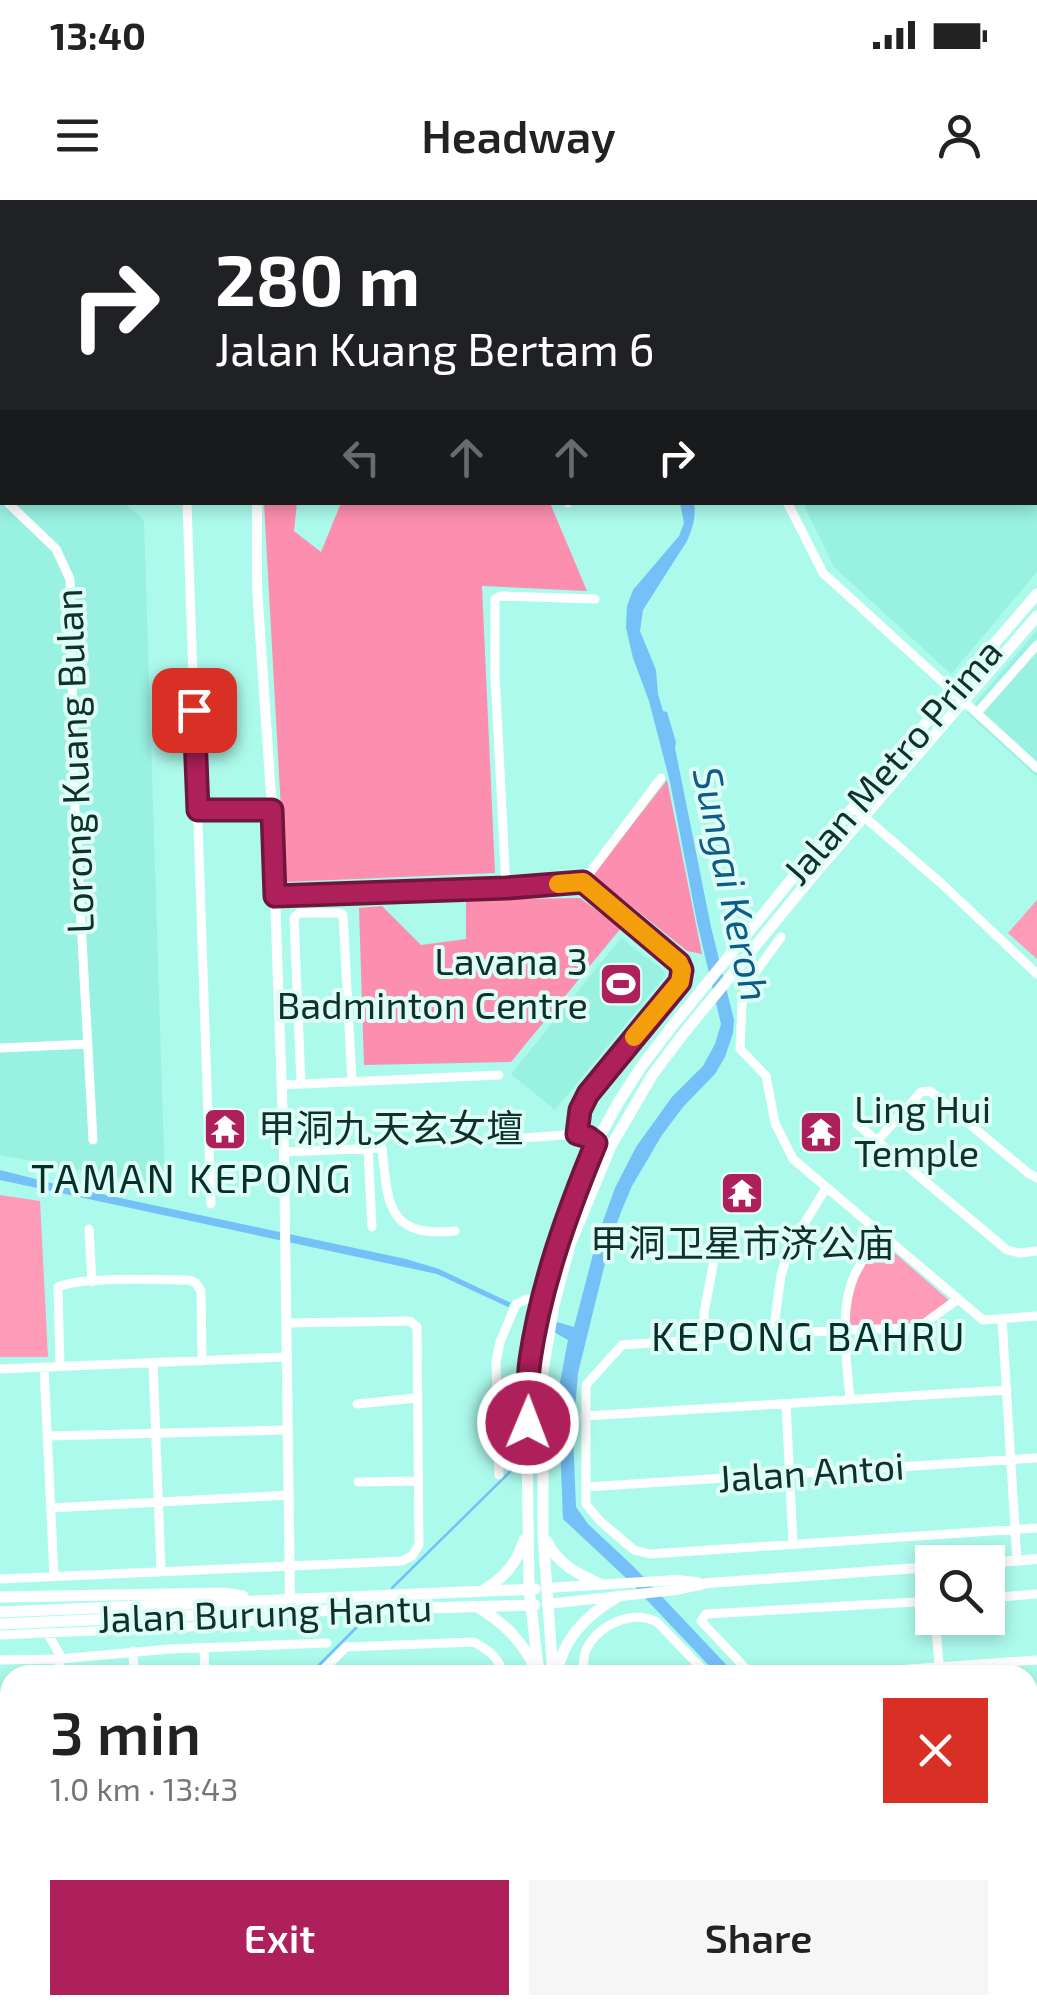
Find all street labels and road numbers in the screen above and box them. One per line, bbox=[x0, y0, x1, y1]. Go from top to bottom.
street label: Lorong Kuang Bulan bbox=[44, 588, 102, 934]
street label: Jalan Metro Prima bbox=[772, 628, 1011, 893]
street label: Jalan Antoi bbox=[716, 1442, 906, 1500]
street label: Jalan Burung Hantu bbox=[97, 1583, 433, 1641]

